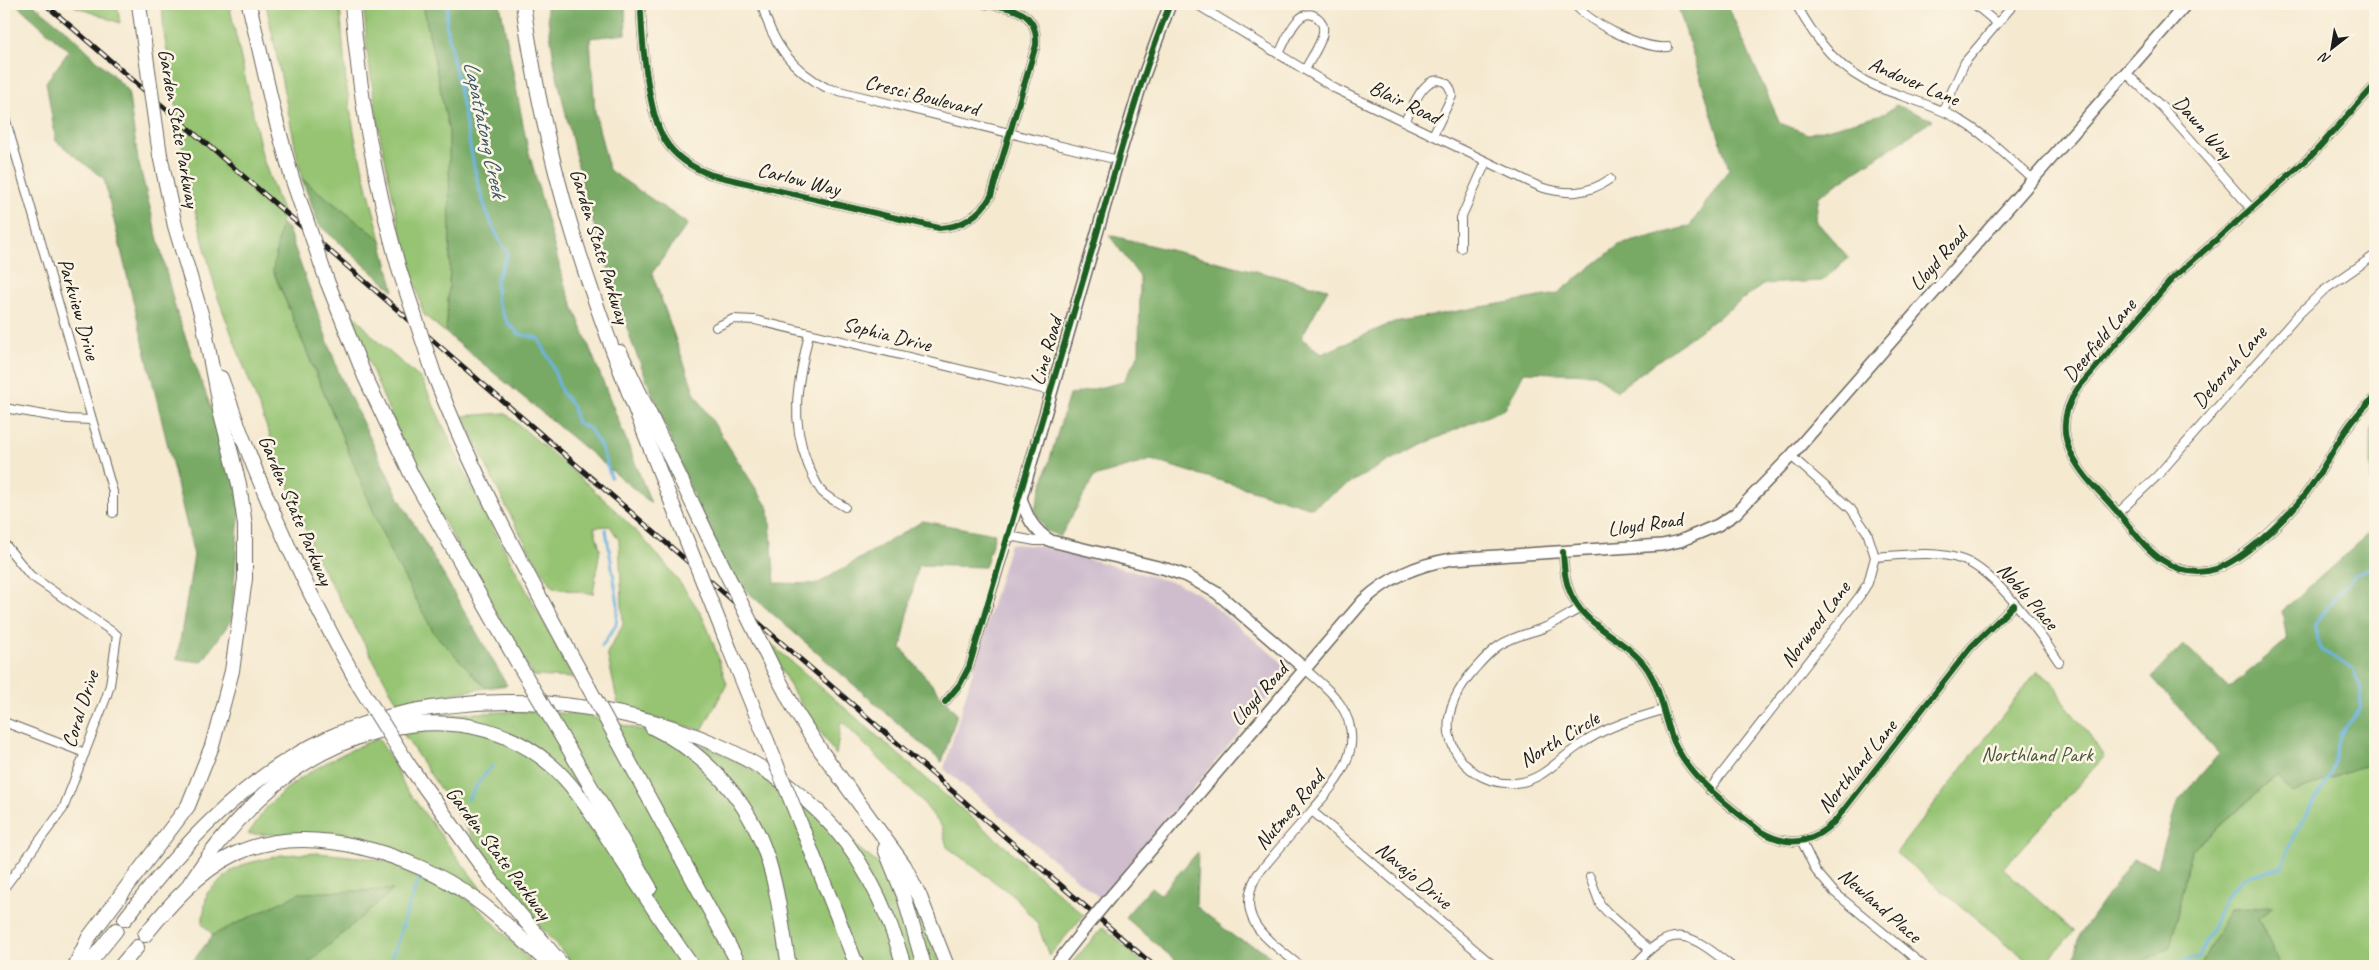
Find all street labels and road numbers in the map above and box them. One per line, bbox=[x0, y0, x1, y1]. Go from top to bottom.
street label: Garden State Parkway bbox=[152, 47, 206, 211]
street label: Andover Lane bbox=[1865, 50, 1965, 113]
street label: Cresci Boulevard bbox=[862, 68, 985, 123]
street label: Blair Road bbox=[1365, 74, 1447, 131]
street label: Dawn Way bbox=[2168, 90, 2240, 166]
street label: Carlow Way bbox=[755, 156, 845, 202]
street label: Garden State Parkway bbox=[564, 165, 636, 328]
street label: Lloyd Road bbox=[1903, 219, 1975, 296]
street label: Parkview Drive bbox=[52, 255, 106, 364]
street label: Deerfield Lane bbox=[2056, 292, 2142, 387]
street label: Sophia Drive bbox=[840, 310, 935, 358]
street label: Line Road bbox=[1024, 310, 1069, 388]
street label: Deborah Lane bbox=[2186, 320, 2273, 414]
street label: Garden State Parkway bbox=[253, 431, 340, 591]
street label: Lloyd Road bbox=[1606, 505, 1688, 542]
street label: Noble Place bbox=[1992, 557, 2066, 637]
street label: Norwood Lane bbox=[1774, 575, 1856, 672]
street label: Lloyd Road bbox=[1224, 654, 1296, 731]
street label: Coral Drive bbox=[55, 665, 105, 751]
street label: North Circle bbox=[1514, 704, 1605, 773]
street label: Northland Lane bbox=[1811, 712, 1904, 818]
street label: Nutmeg Road bbox=[1248, 762, 1332, 855]
street label: Garden State Parkway bbox=[440, 781, 559, 926]
street label: Navajo Drive bbox=[1371, 836, 1458, 915]
street label: Newland Place bbox=[1833, 862, 1929, 950]

